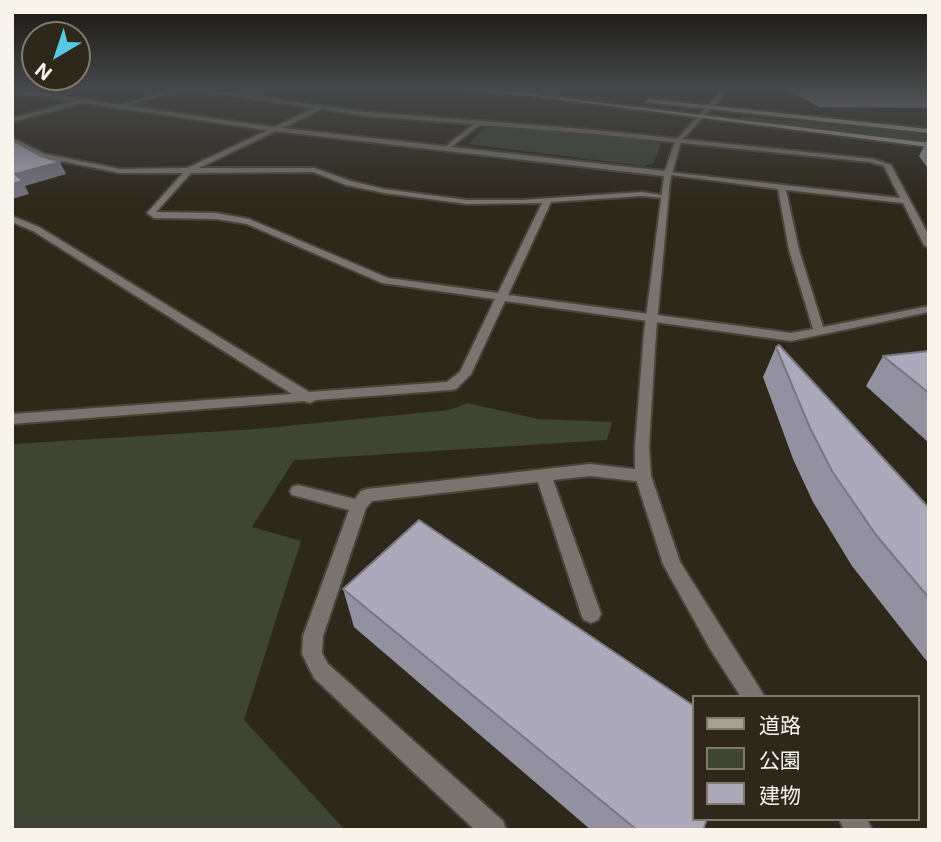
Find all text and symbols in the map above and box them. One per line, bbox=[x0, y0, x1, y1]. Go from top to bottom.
north arrow bbox=[21, 21, 91, 91]
text: N bbox=[31, 58, 57, 85]
legend bbox=[692, 695, 920, 821]
text: 道路 bbox=[759, 713, 801, 738]
text: 公園 bbox=[759, 748, 801, 773]
text: 建物 bbox=[759, 783, 801, 808]

